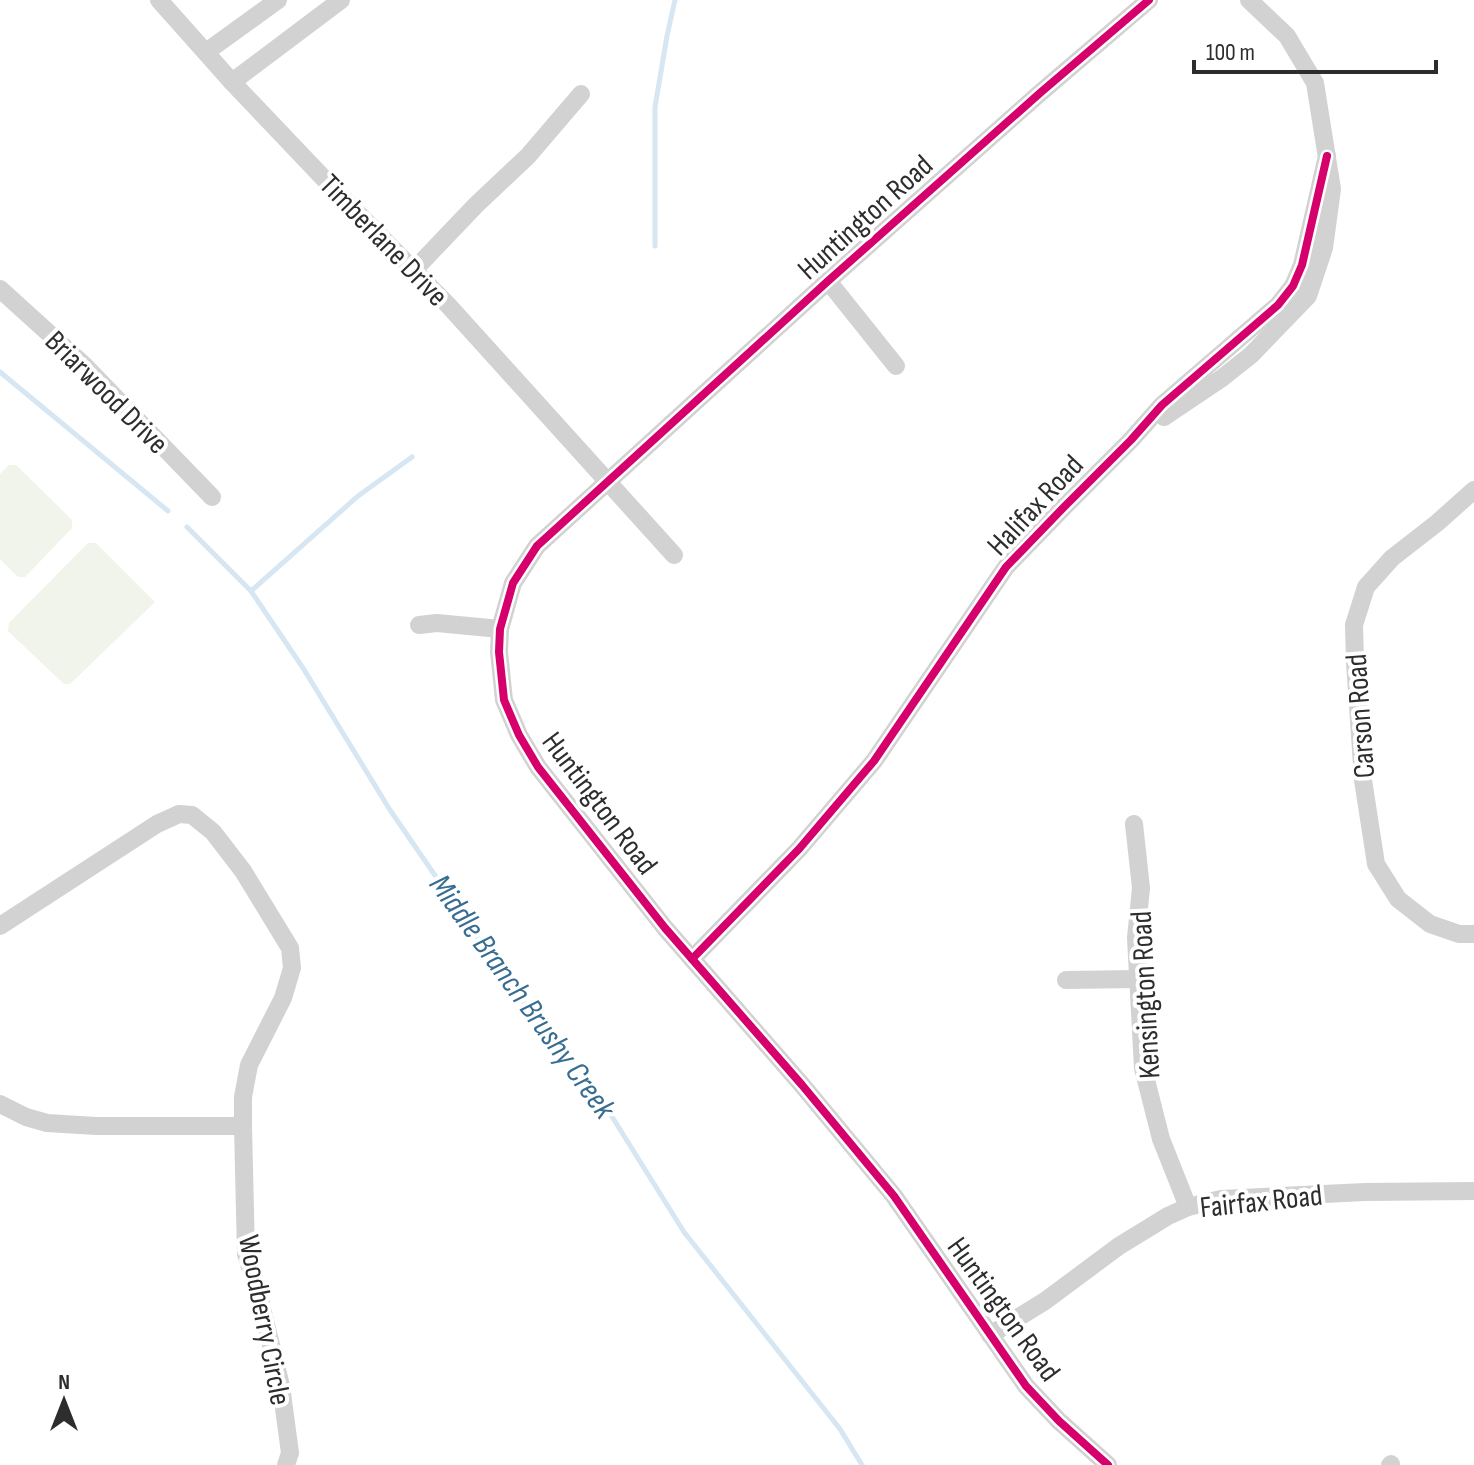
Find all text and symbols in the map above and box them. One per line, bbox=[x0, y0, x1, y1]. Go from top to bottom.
scale bar bbox=[1194, 24, 1436, 74]
text: 100 m bbox=[1206, 38, 1255, 67]
street label: Huntington Road bbox=[791, 148, 941, 288]
street label: Timberlane Drive bbox=[312, 167, 455, 314]
street label: Briarwood Drive bbox=[37, 324, 175, 462]
street label: Halifax Road bbox=[980, 448, 1091, 563]
street label: Carson Road bbox=[1339, 653, 1383, 779]
street label: Huntington Road bbox=[534, 725, 664, 882]
water label: Middle Branch Brushy Creek bbox=[420, 867, 624, 1127]
street label: Kensington Road bbox=[1124, 910, 1168, 1080]
street label: Fairfax Road bbox=[1198, 1178, 1324, 1226]
street label: Huntington Road bbox=[939, 1231, 1067, 1389]
street label: Woodberry Circle bbox=[230, 1232, 298, 1408]
north arrow bbox=[24, 1361, 104, 1441]
text: N bbox=[58, 1369, 70, 1396]

